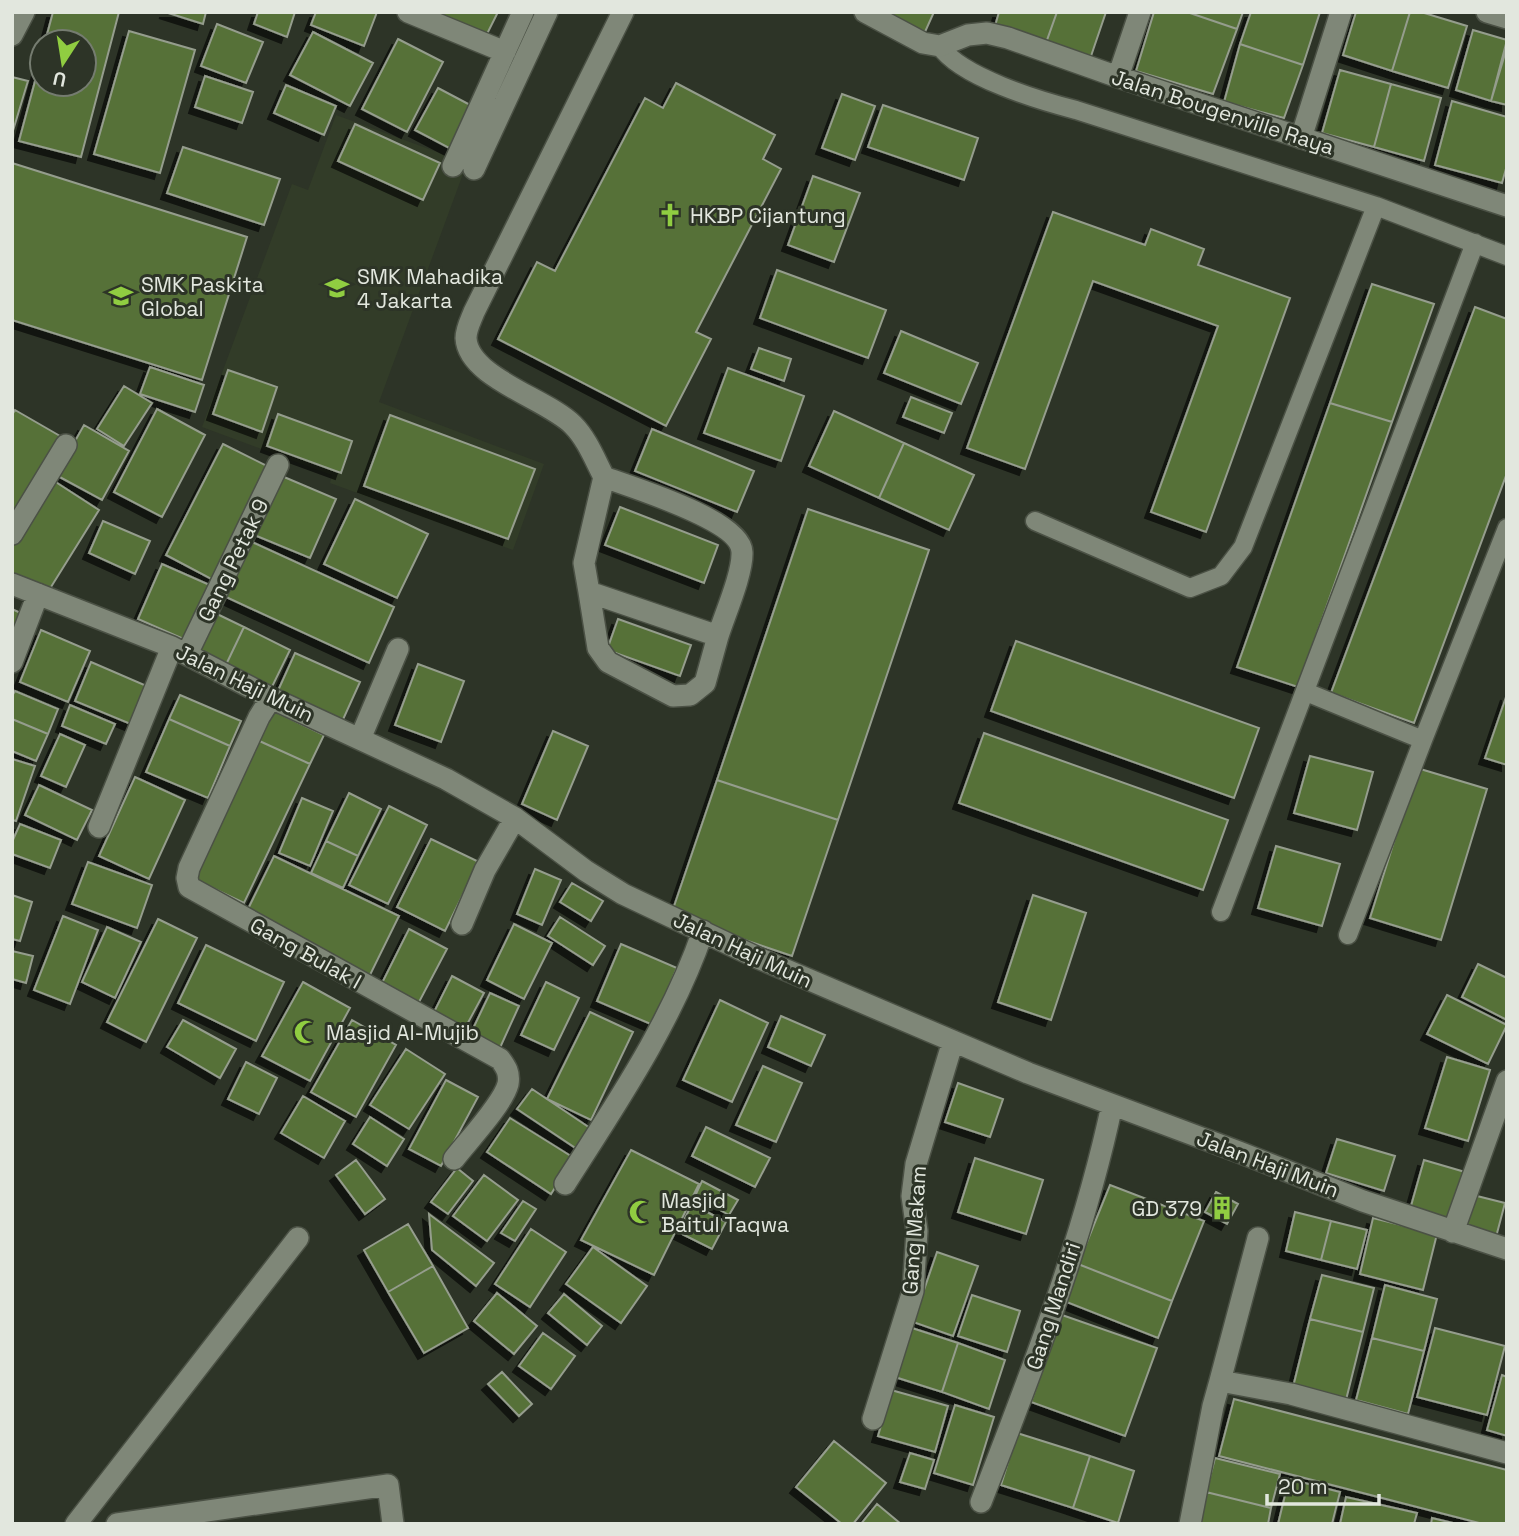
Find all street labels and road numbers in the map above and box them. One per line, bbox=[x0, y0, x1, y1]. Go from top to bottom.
street label: Jalan Bougenville Raya bbox=[1108, 63, 1338, 161]
street label: Gang Petak 9 bbox=[192, 494, 274, 626]
street label: Jalan Haji Muin bbox=[172, 638, 318, 728]
street label: Jalan Haji Muin bbox=[669, 906, 817, 994]
street label: Gang Bulak I bbox=[245, 911, 367, 995]
street label: Jalan Haji Muin bbox=[1193, 1124, 1343, 1204]
street label: Gang Makam bbox=[896, 1165, 932, 1295]
street label: Gang Mandiri bbox=[1020, 1239, 1086, 1373]

